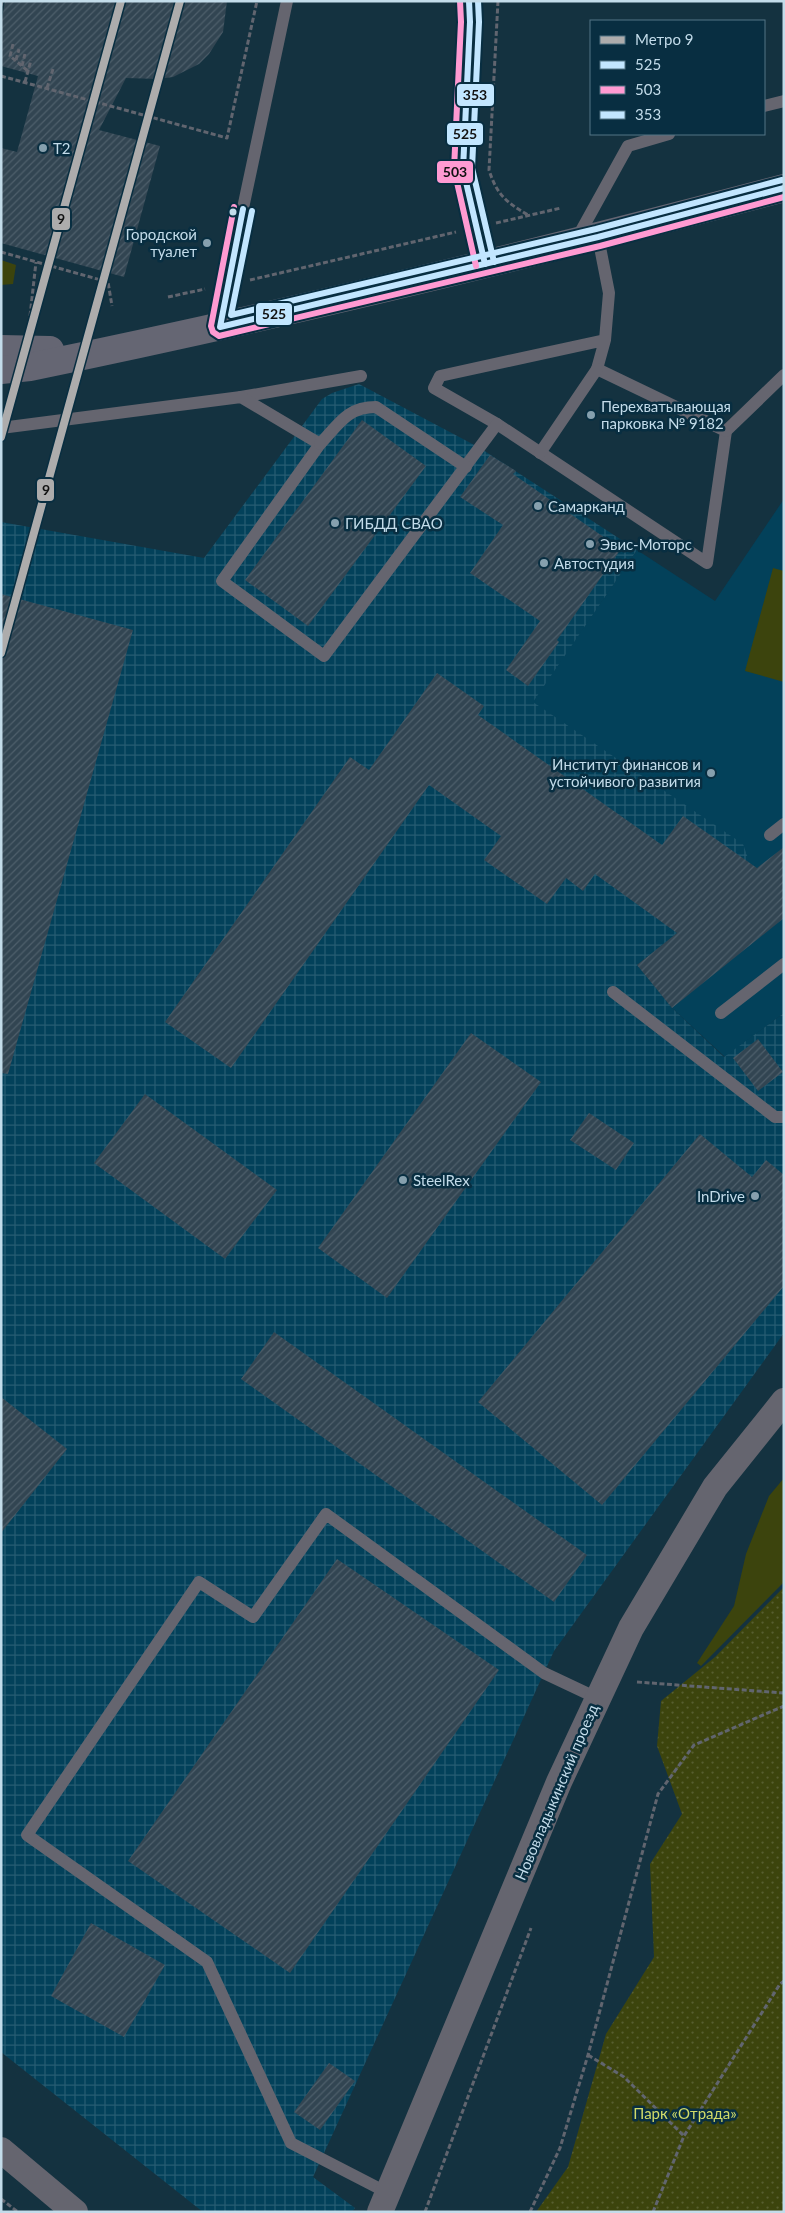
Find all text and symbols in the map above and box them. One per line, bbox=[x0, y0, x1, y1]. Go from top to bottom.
legend bbox=[590, 20, 765, 135]
text: Метро 9 bbox=[635, 30, 694, 48]
text: 525 bbox=[635, 55, 661, 73]
text: 503 bbox=[635, 80, 661, 98]
line badge: 353 bbox=[456, 83, 495, 107]
text: 353 bbox=[463, 86, 487, 103]
text: 353 bbox=[635, 105, 661, 123]
line badge: 525 bbox=[446, 122, 484, 146]
text: 525 bbox=[453, 125, 477, 142]
place label: T2 bbox=[53, 139, 71, 157]
marker: T2 bbox=[37, 142, 49, 154]
line badge: 503 bbox=[436, 160, 474, 184]
text: 503 bbox=[443, 163, 467, 180]
line badge: 9 bbox=[51, 207, 71, 231]
unlabelled marker bbox=[228, 207, 238, 217]
text: 9 bbox=[57, 210, 65, 227]
place label: Городской туалет bbox=[125, 225, 197, 260]
marker: Городской туалет bbox=[201, 237, 213, 249]
line badge: 525 bbox=[255, 302, 293, 326]
text: 525 bbox=[262, 305, 286, 322]
place label: Перехватывающая парковка № 9182 bbox=[601, 397, 731, 432]
marker: Перехватывающая парковка № 9182 bbox=[585, 409, 597, 421]
line badge: 9 bbox=[36, 478, 55, 502]
text: 9 bbox=[42, 481, 50, 498]
place label: Самарканд bbox=[548, 497, 625, 515]
marker: Самарканд bbox=[532, 500, 544, 512]
place label: ГИБДД СВАО bbox=[345, 514, 443, 532]
marker: ГИБДД СВАО bbox=[329, 517, 341, 529]
place label: Эвис-Моторс bbox=[600, 535, 692, 553]
marker: Эвис-Моторс bbox=[584, 538, 596, 550]
place label: Автостудия bbox=[554, 554, 634, 572]
marker: Автостудия bbox=[538, 557, 550, 569]
place label: Институт финансов и устойчивого развития bbox=[549, 755, 701, 790]
marker: Институт финансов и устойчивого развития bbox=[705, 767, 717, 779]
place label: SteelRex bbox=[413, 1171, 470, 1189]
marker: SteelRex bbox=[397, 1174, 409, 1186]
place label: InDrive bbox=[697, 1187, 745, 1205]
marker: InDrive bbox=[749, 1190, 761, 1202]
street label: Нововладыкинский проезд bbox=[511, 1701, 601, 1883]
park label: Парк «Отрада» bbox=[633, 2104, 737, 2122]

